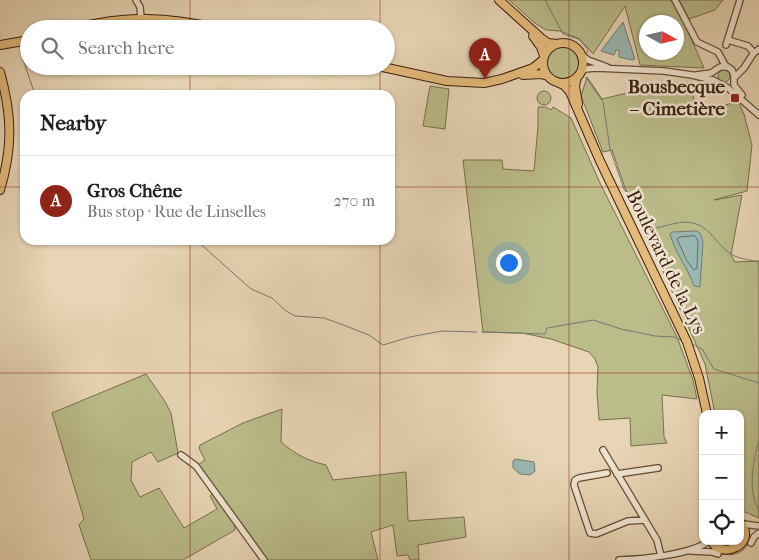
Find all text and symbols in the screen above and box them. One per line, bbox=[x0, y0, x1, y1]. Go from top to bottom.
north arrow bbox=[639, 15, 684, 60]
search box bbox=[20, 20, 395, 75]
icon: search bbox=[38, 34, 66, 62]
text: Search here bbox=[78, 37, 174, 59]
pin: A bbox=[469, 38, 501, 79]
place label: Bousbecque – Cimetière bbox=[628, 76, 726, 120]
marker: Bousbecque – Cimetière bbox=[729, 92, 741, 104]
text: Nearby bbox=[40, 111, 106, 135]
text: Gros Chêne bbox=[87, 180, 182, 202]
street label: Boulevard de la Lys bbox=[622, 186, 710, 338]
text: A bbox=[51, 191, 61, 210]
text: 270 m bbox=[334, 191, 375, 210]
text: Bus stop · Rue de Linselles bbox=[87, 202, 266, 221]
your location bbox=[496, 250, 522, 276]
map controls bbox=[699, 410, 744, 545]
button: + bbox=[699, 410, 744, 455]
button: − bbox=[699, 455, 744, 500]
button: locate bbox=[699, 500, 744, 545]

